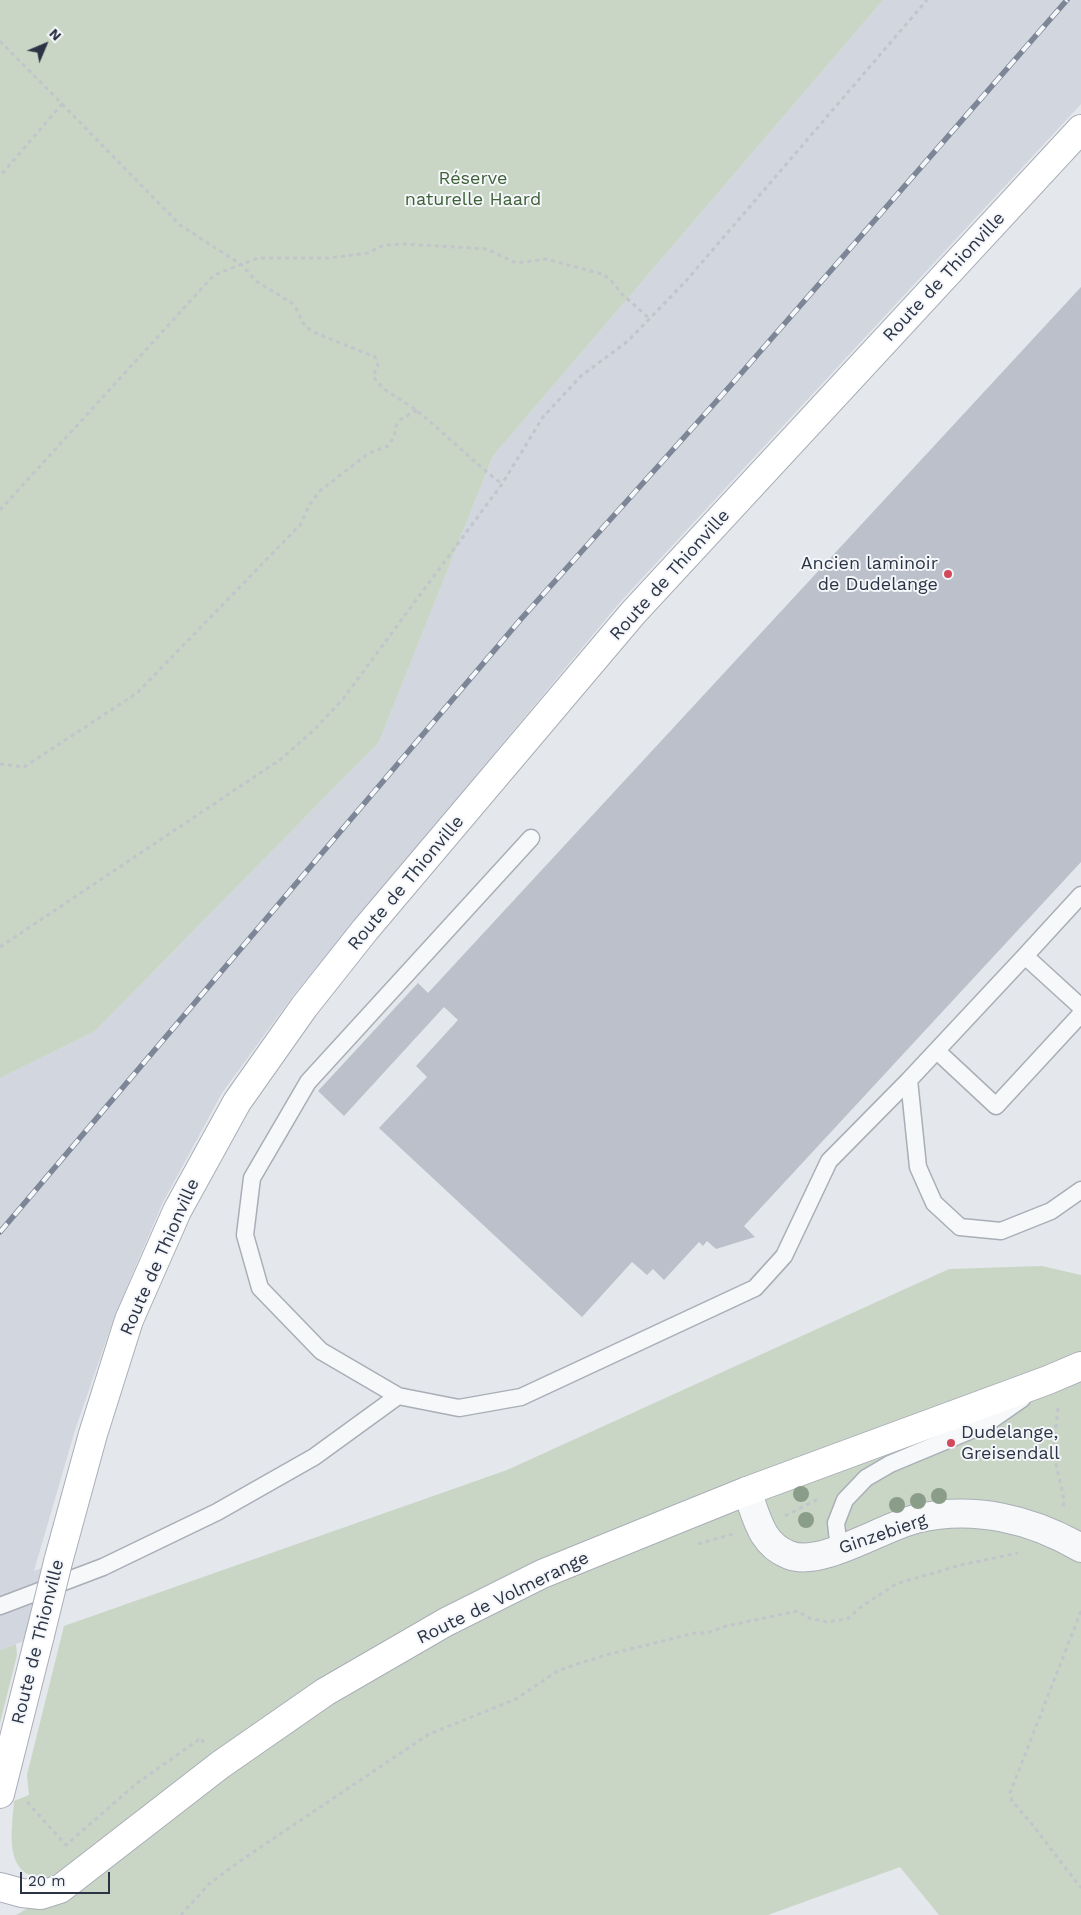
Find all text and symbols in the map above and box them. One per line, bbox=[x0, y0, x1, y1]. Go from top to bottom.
north arrow bbox=[20, 20, 70, 70]
text: N bbox=[46, 25, 65, 44]
park label: Réserve naturelle Haard bbox=[405, 168, 541, 210]
street label: Route de Thionville bbox=[878, 208, 1010, 346]
street label: Route de Thionville bbox=[605, 505, 735, 645]
place label: Ancien laminoir de Dudelange bbox=[801, 553, 938, 596]
marker: Ancien laminoir de Dudelange bbox=[942, 568, 954, 580]
street label: Route de Thionville bbox=[343, 811, 469, 955]
street label: Route de Thionville bbox=[116, 1175, 204, 1339]
place label: Dudelange, Greisendall bbox=[961, 1422, 1060, 1465]
marker: Dudelange, Greisendall bbox=[945, 1437, 957, 1449]
street label: Ginzebierg bbox=[836, 1509, 930, 1559]
street label: Route de Volmerange bbox=[414, 1547, 592, 1649]
street label: Route de Thionville bbox=[7, 1557, 69, 1727]
scale bar bbox=[22, 1862, 112, 1894]
text: 20 m bbox=[28, 1872, 66, 1890]

